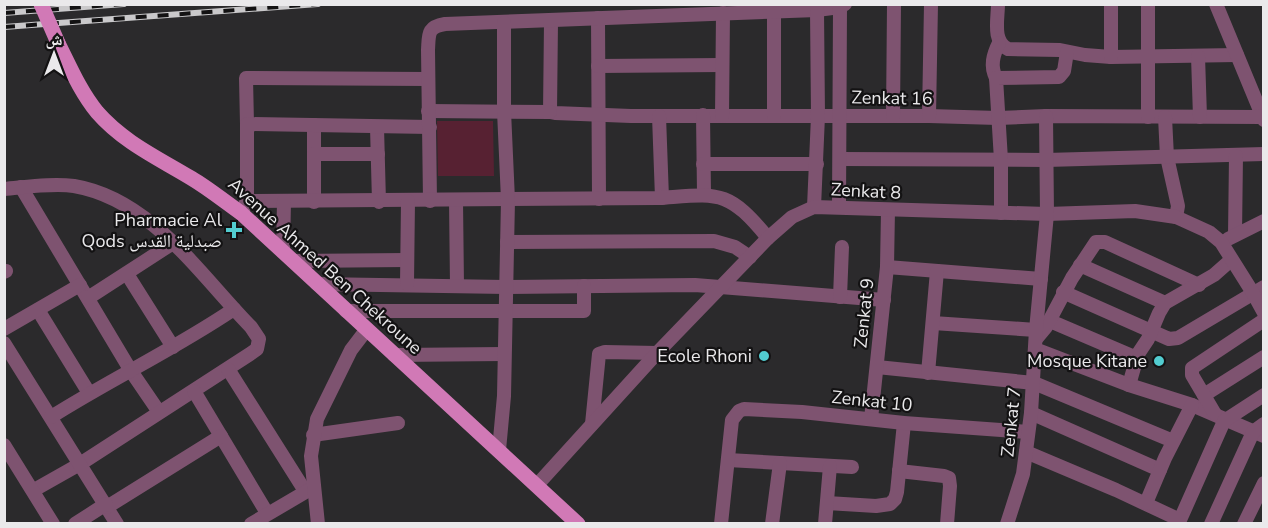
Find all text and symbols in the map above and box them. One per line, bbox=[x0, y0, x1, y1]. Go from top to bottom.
north arrow bbox=[24, 24, 84, 84]
text: ش bbox=[46, 29, 63, 51]
street label: Zenkat 16 bbox=[851, 85, 933, 111]
street label: Avenue Ahmed Ben Chekroune bbox=[223, 172, 427, 360]
street label: Zenkat 8 bbox=[830, 177, 902, 205]
place label: Pharmacie Al Qods صبدلية القدس bbox=[82, 208, 223, 253]
marker: Pharmacie Al Qods صبدلية القدس bbox=[227, 223, 241, 237]
street label: Zenkat 9 bbox=[848, 277, 880, 349]
place label: Ecole Rhoni bbox=[657, 344, 752, 368]
marker: Ecole Rhoni bbox=[757, 349, 771, 363]
place label: Mosque Kitane bbox=[1027, 349, 1147, 373]
marker: Mosque Kitane bbox=[1152, 354, 1166, 368]
street label: Zenkat 10 bbox=[830, 385, 914, 417]
street label: Zenkat 7 bbox=[995, 386, 1027, 458]

